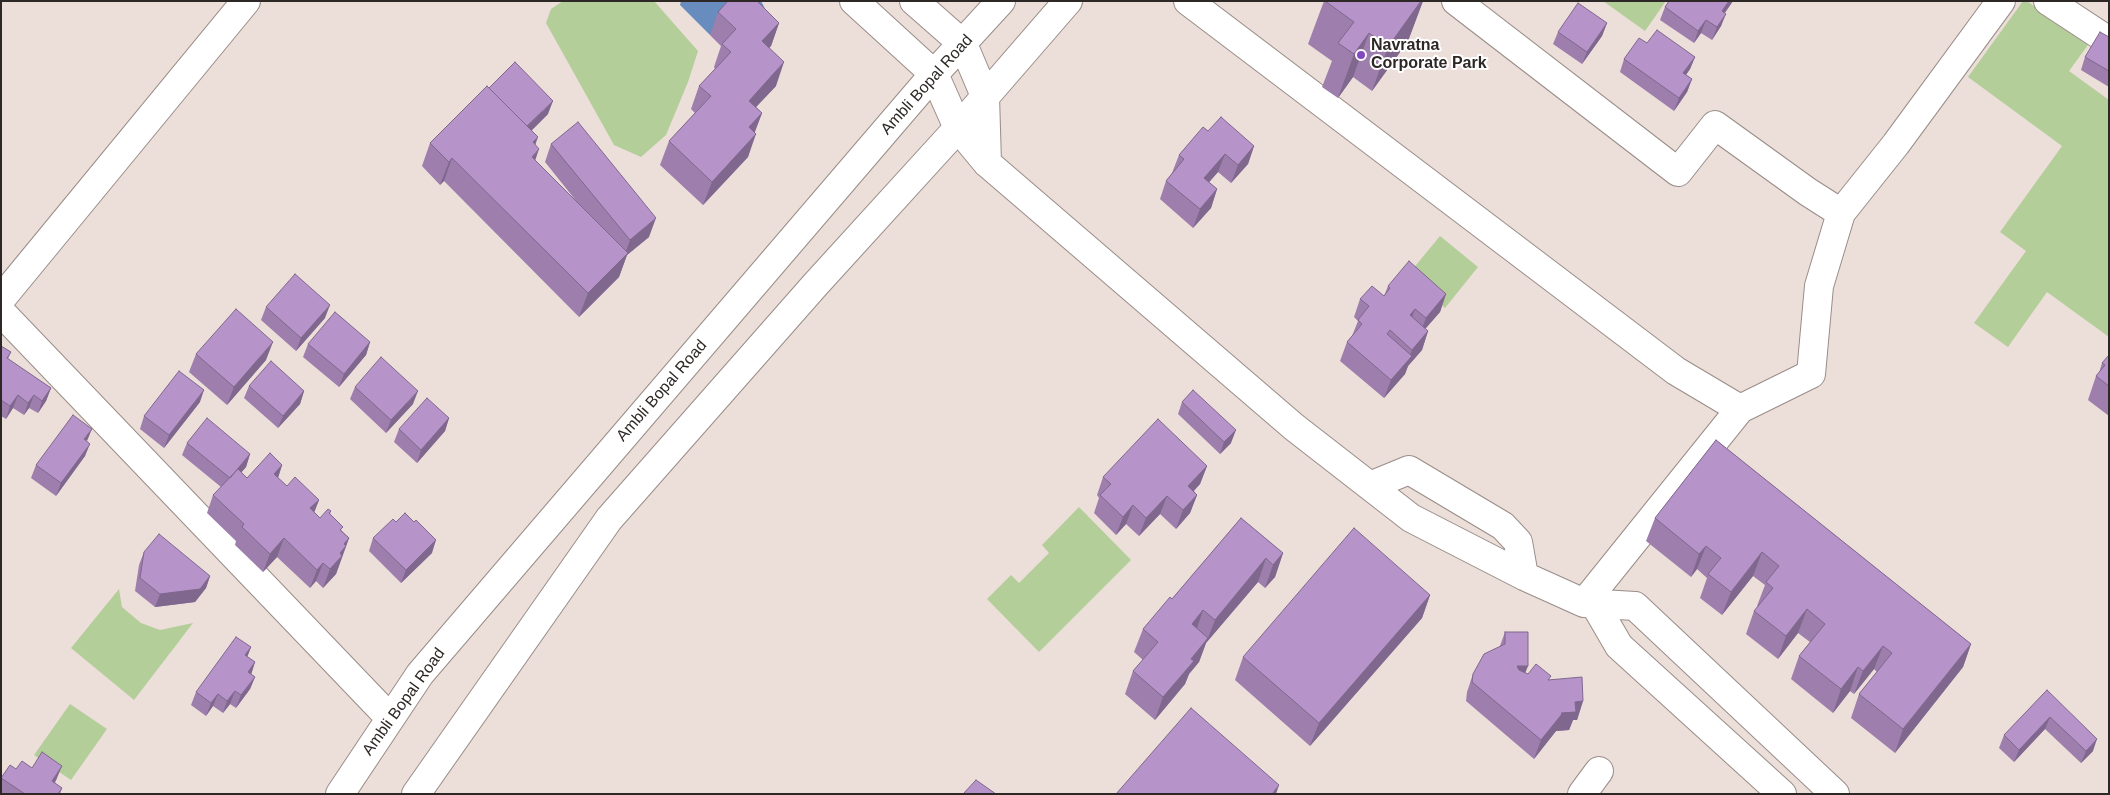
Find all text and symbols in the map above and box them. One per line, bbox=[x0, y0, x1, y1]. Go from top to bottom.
street label: Ambli Bopal Road bbox=[877, 31, 977, 139]
place label: Navratna Corporate Park bbox=[1371, 36, 1487, 74]
marker: Navratna Corporate Park bbox=[1355, 49, 1367, 61]
street label: Ambli Bopal Road bbox=[613, 336, 711, 446]
street label: Ambli Bopal Road bbox=[359, 645, 449, 759]

